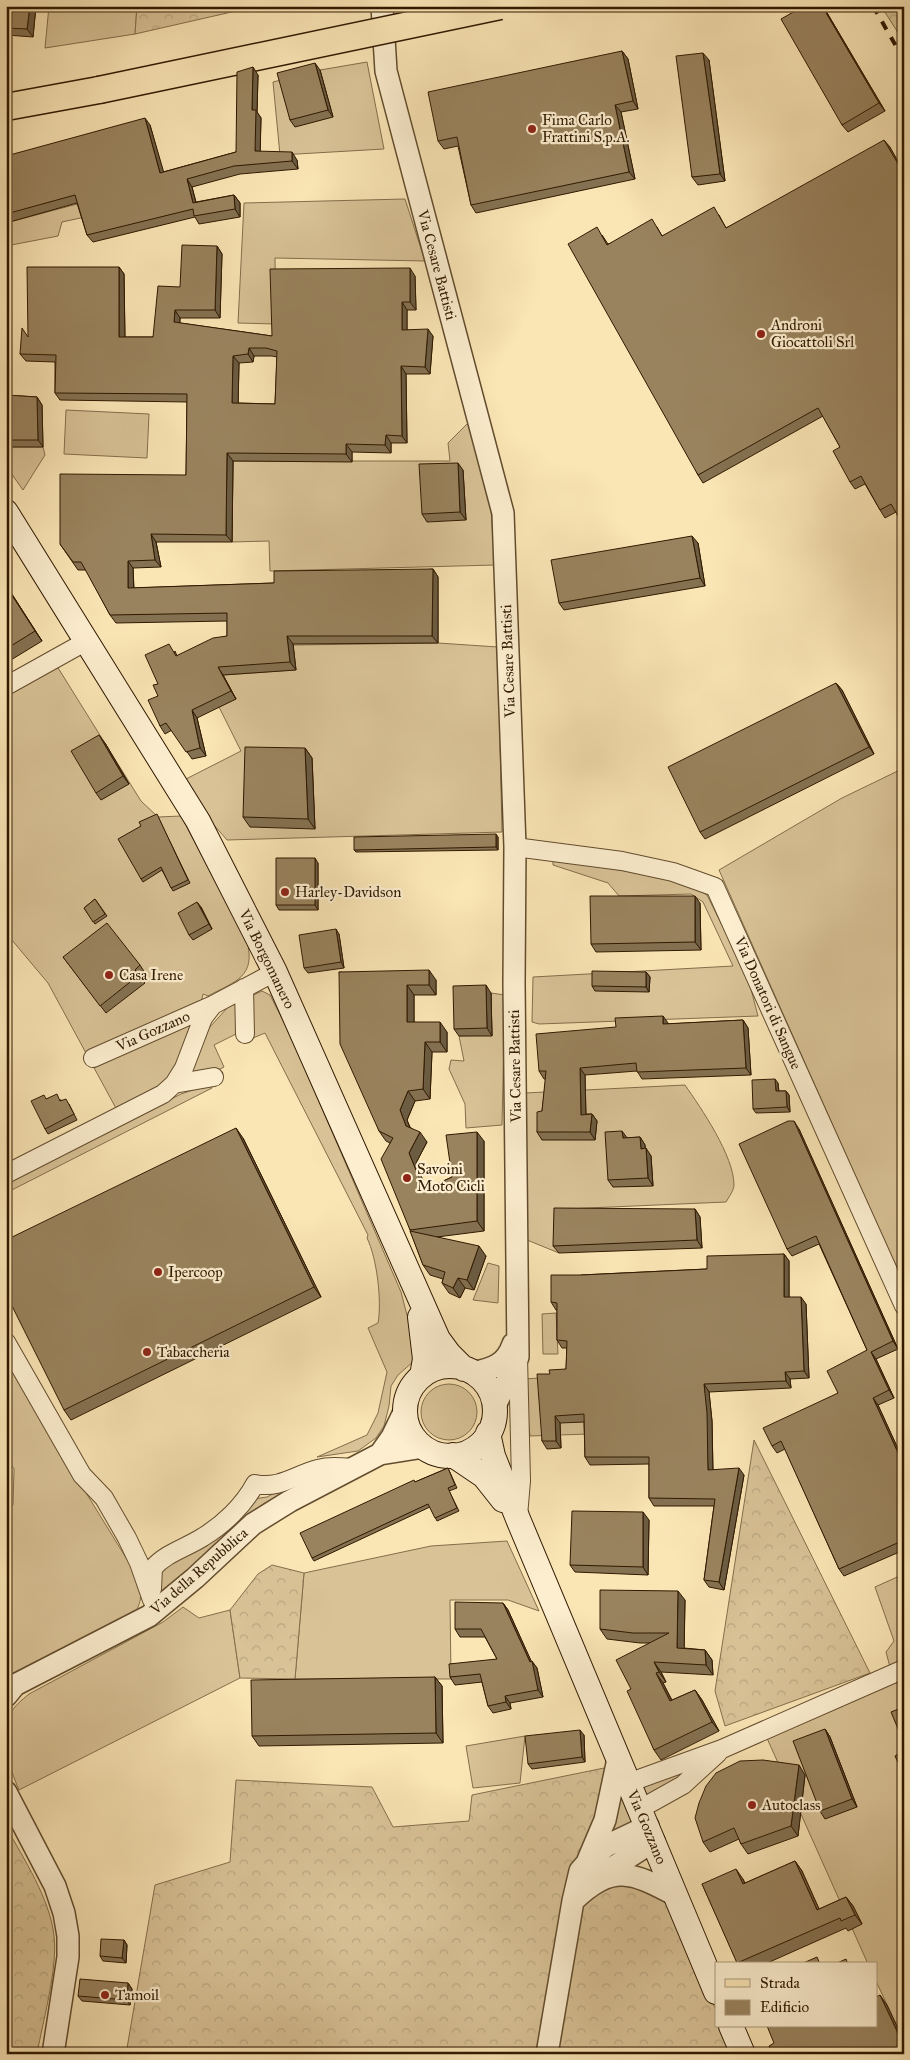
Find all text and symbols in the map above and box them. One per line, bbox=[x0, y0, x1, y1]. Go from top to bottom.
place label: Fima Carlo Frattini S.p.A. bbox=[542, 111, 630, 146]
marker: Fima Carlo Frattini S.p.A. bbox=[526, 123, 538, 135]
street label: Via Cesare Battisti bbox=[413, 207, 460, 322]
place label: Androni Giocattoli Srl bbox=[770, 316, 855, 351]
marker: Androni Giocattoli Srl bbox=[755, 328, 767, 340]
street label: Via Cesare Battisti bbox=[497, 604, 519, 719]
place label: Harley-Davidson bbox=[295, 883, 401, 901]
marker: Harley-Davidson bbox=[279, 886, 291, 898]
street label: Via Borgomanero bbox=[235, 905, 299, 1012]
street label: Via Donatori di Sangue bbox=[730, 933, 805, 1072]
place label: Casa Irene bbox=[119, 966, 183, 984]
marker: Casa Irene bbox=[103, 969, 115, 981]
street label: Via Gozzano bbox=[112, 1007, 193, 1056]
street label: Via Cesare Battisti bbox=[505, 1009, 525, 1124]
place label: Savoini Moto Cicli bbox=[417, 1160, 485, 1195]
marker: Savoini Moto Cicli bbox=[401, 1172, 413, 1184]
place label: Ipercoop bbox=[168, 1263, 223, 1281]
marker: Ipercoop bbox=[152, 1266, 164, 1278]
place label: Tabaccheria bbox=[157, 1343, 230, 1361]
marker: Tabaccheria bbox=[141, 1346, 153, 1358]
street label: Via della Repubblica bbox=[146, 1523, 252, 1619]
street label: Via Gozzano bbox=[623, 1786, 671, 1867]
place label: Autoclass bbox=[761, 1796, 821, 1814]
marker: Autoclass bbox=[746, 1799, 758, 1811]
legend bbox=[715, 1962, 878, 2028]
text: Strada bbox=[760, 1974, 800, 1992]
place label: Tamoil bbox=[115, 1986, 160, 2004]
marker: Tamoil bbox=[99, 1989, 111, 2001]
text: Edificio bbox=[760, 1998, 809, 2016]

